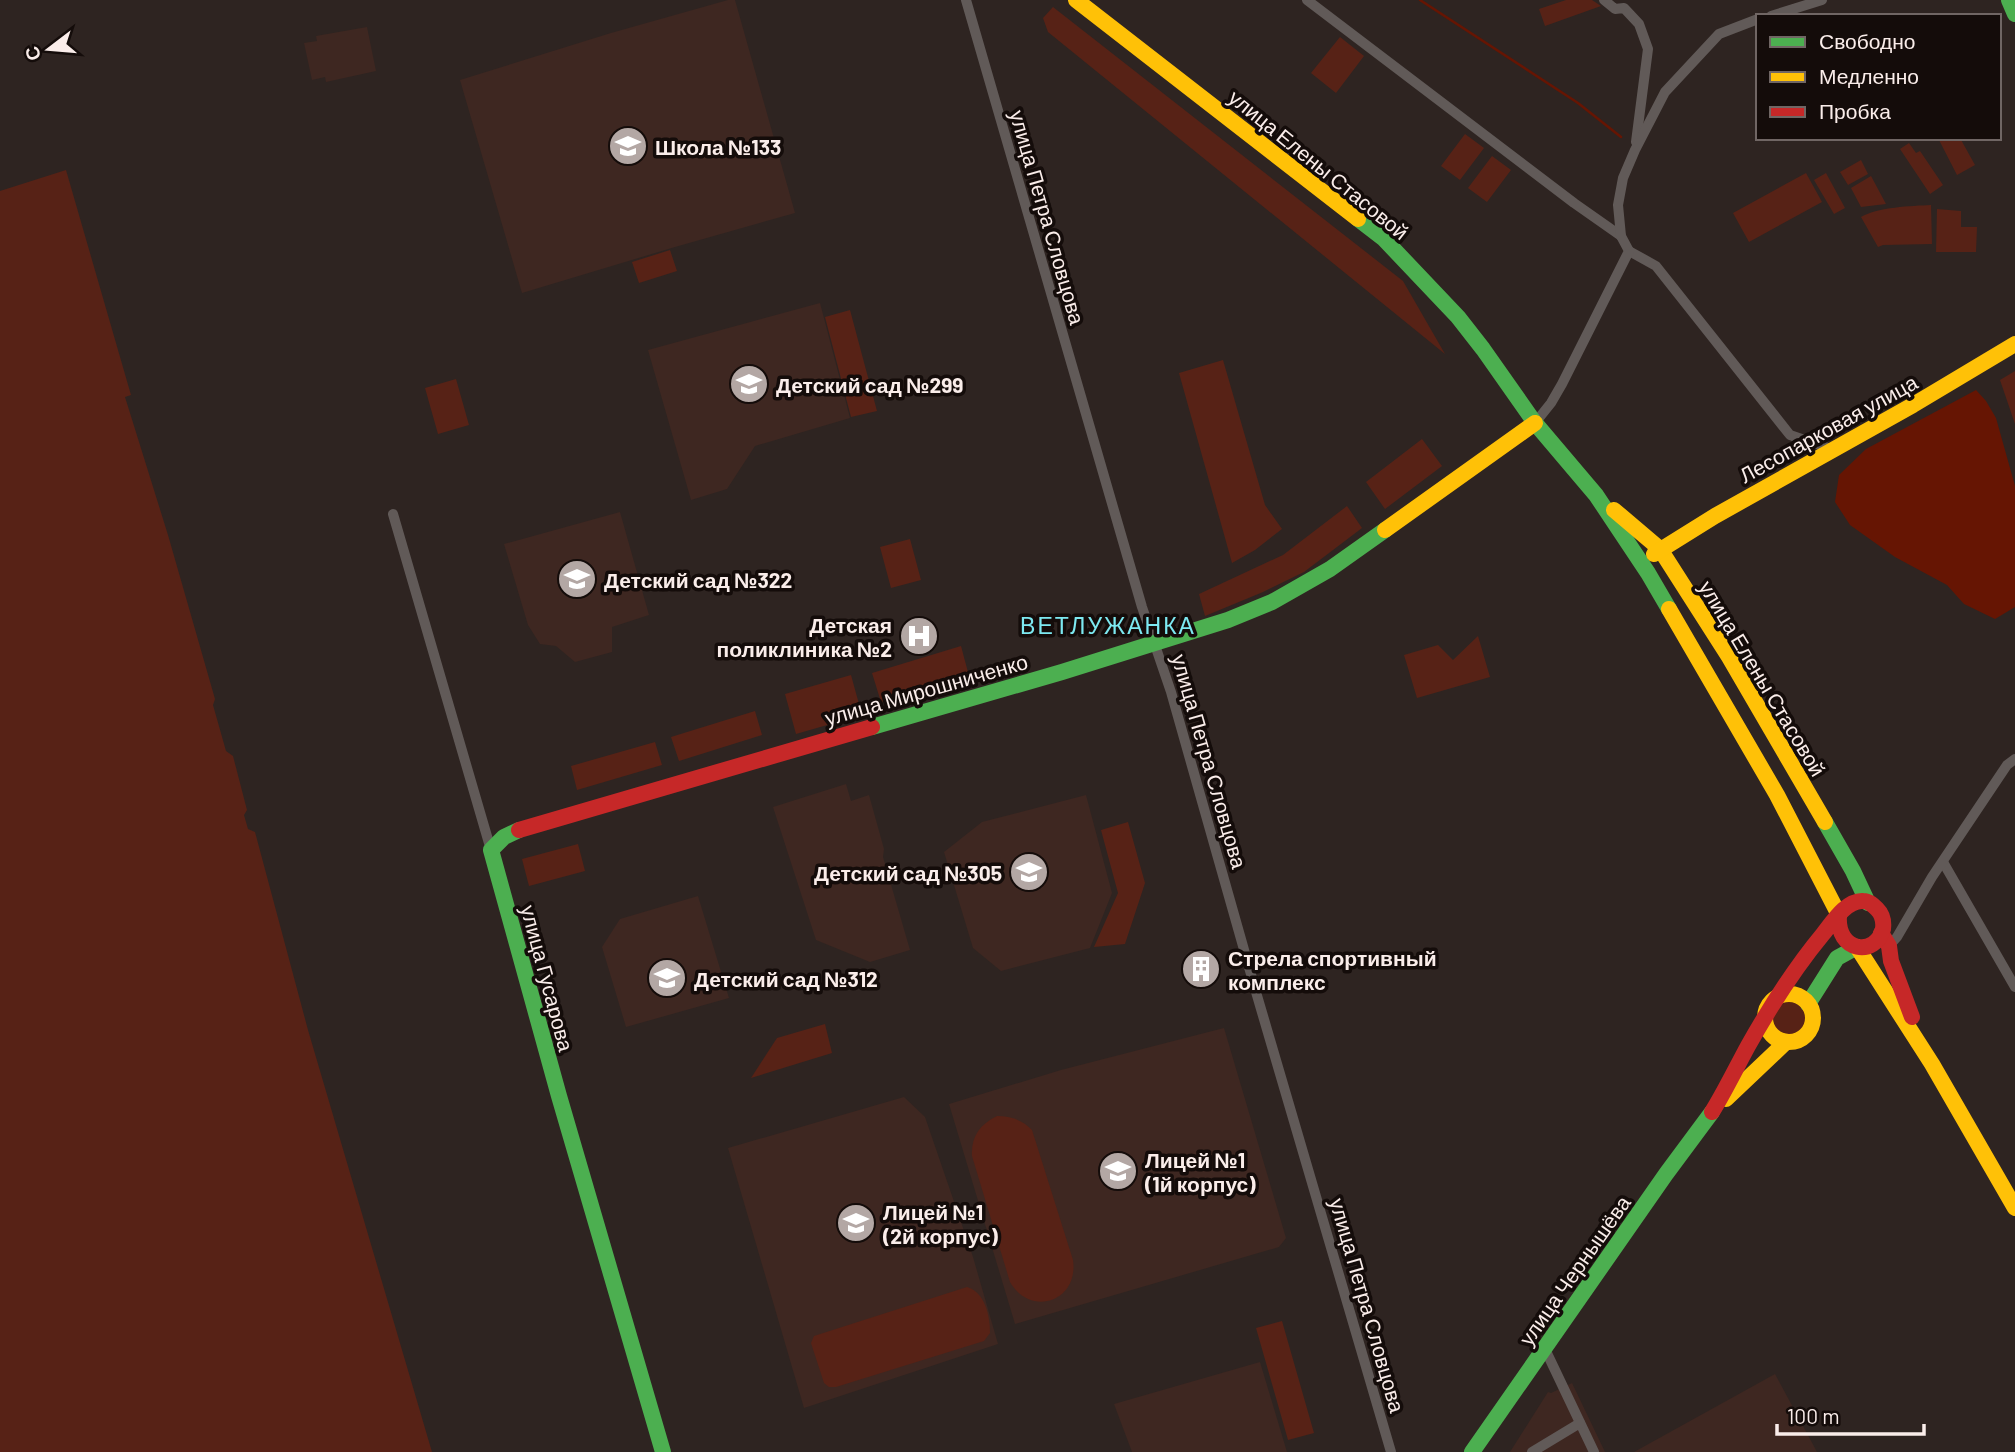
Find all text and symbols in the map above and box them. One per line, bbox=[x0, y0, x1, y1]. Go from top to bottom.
north arrow bbox=[14, 14, 84, 84]
legend bbox=[1756, 14, 2001, 140]
text: Свободно bbox=[1819, 28, 1916, 53]
text: С bbox=[19, 44, 45, 64]
text: Медленно bbox=[1819, 63, 1919, 88]
street label: улица Елены Стасовой bbox=[1224, 84, 1414, 244]
text: Пробка bbox=[1819, 98, 1891, 123]
street label: улица Петра Словцова bbox=[1005, 107, 1091, 327]
school or university icon: Школа №133 bbox=[607, 125, 649, 167]
place label: Школа №133 bbox=[655, 134, 781, 159]
school or university icon: Детский сад №299 bbox=[728, 363, 770, 405]
street label: Лесопарковая улица bbox=[1735, 369, 1922, 487]
place label: Детский сад №299 bbox=[776, 372, 963, 397]
school or university icon: Детский сад №322 bbox=[556, 558, 598, 600]
place label: Детский сад №322 bbox=[604, 567, 792, 592]
street label: улица Елены Стасовой bbox=[1695, 576, 1831, 780]
district label: ВЕТЛУЖАНКА bbox=[1020, 611, 1196, 639]
place label: Детская поликлиника №2 bbox=[717, 612, 892, 661]
hospital icon: Детская поликлиника №2 bbox=[898, 615, 940, 657]
street label: улица Мирошниченко bbox=[822, 648, 1030, 730]
street label: улица Петра Словцова bbox=[1167, 651, 1253, 871]
school or university icon: Детский сад №305 bbox=[1008, 851, 1050, 893]
place label: Детский сад №305 bbox=[814, 860, 1002, 885]
street label: улица Гусарова bbox=[516, 902, 580, 1054]
place label: Стрела спортивный комплекс bbox=[1228, 945, 1437, 994]
building icon: Стрела спортивный комплекс bbox=[1180, 948, 1222, 990]
school or university icon: Детский сад №312 bbox=[646, 957, 688, 999]
place label: Детский сад №312 bbox=[694, 966, 878, 991]
place label: Лицей №1 (1й корпус) bbox=[1144, 1147, 1256, 1196]
school or university icon: Лицей №1 (1й корпус) bbox=[1097, 1150, 1139, 1192]
street label: улица Чернышёва bbox=[1513, 1190, 1635, 1350]
street label: улица Петра Словцова bbox=[1325, 1195, 1411, 1415]
place label: Лицей №1 (2й корпус) bbox=[882, 1199, 999, 1248]
school or university icon: Лицей №1 (2й корпус) bbox=[835, 1202, 877, 1244]
scale bar bbox=[1777, 1392, 1924, 1436]
text: 100 m bbox=[1787, 1403, 1840, 1428]

